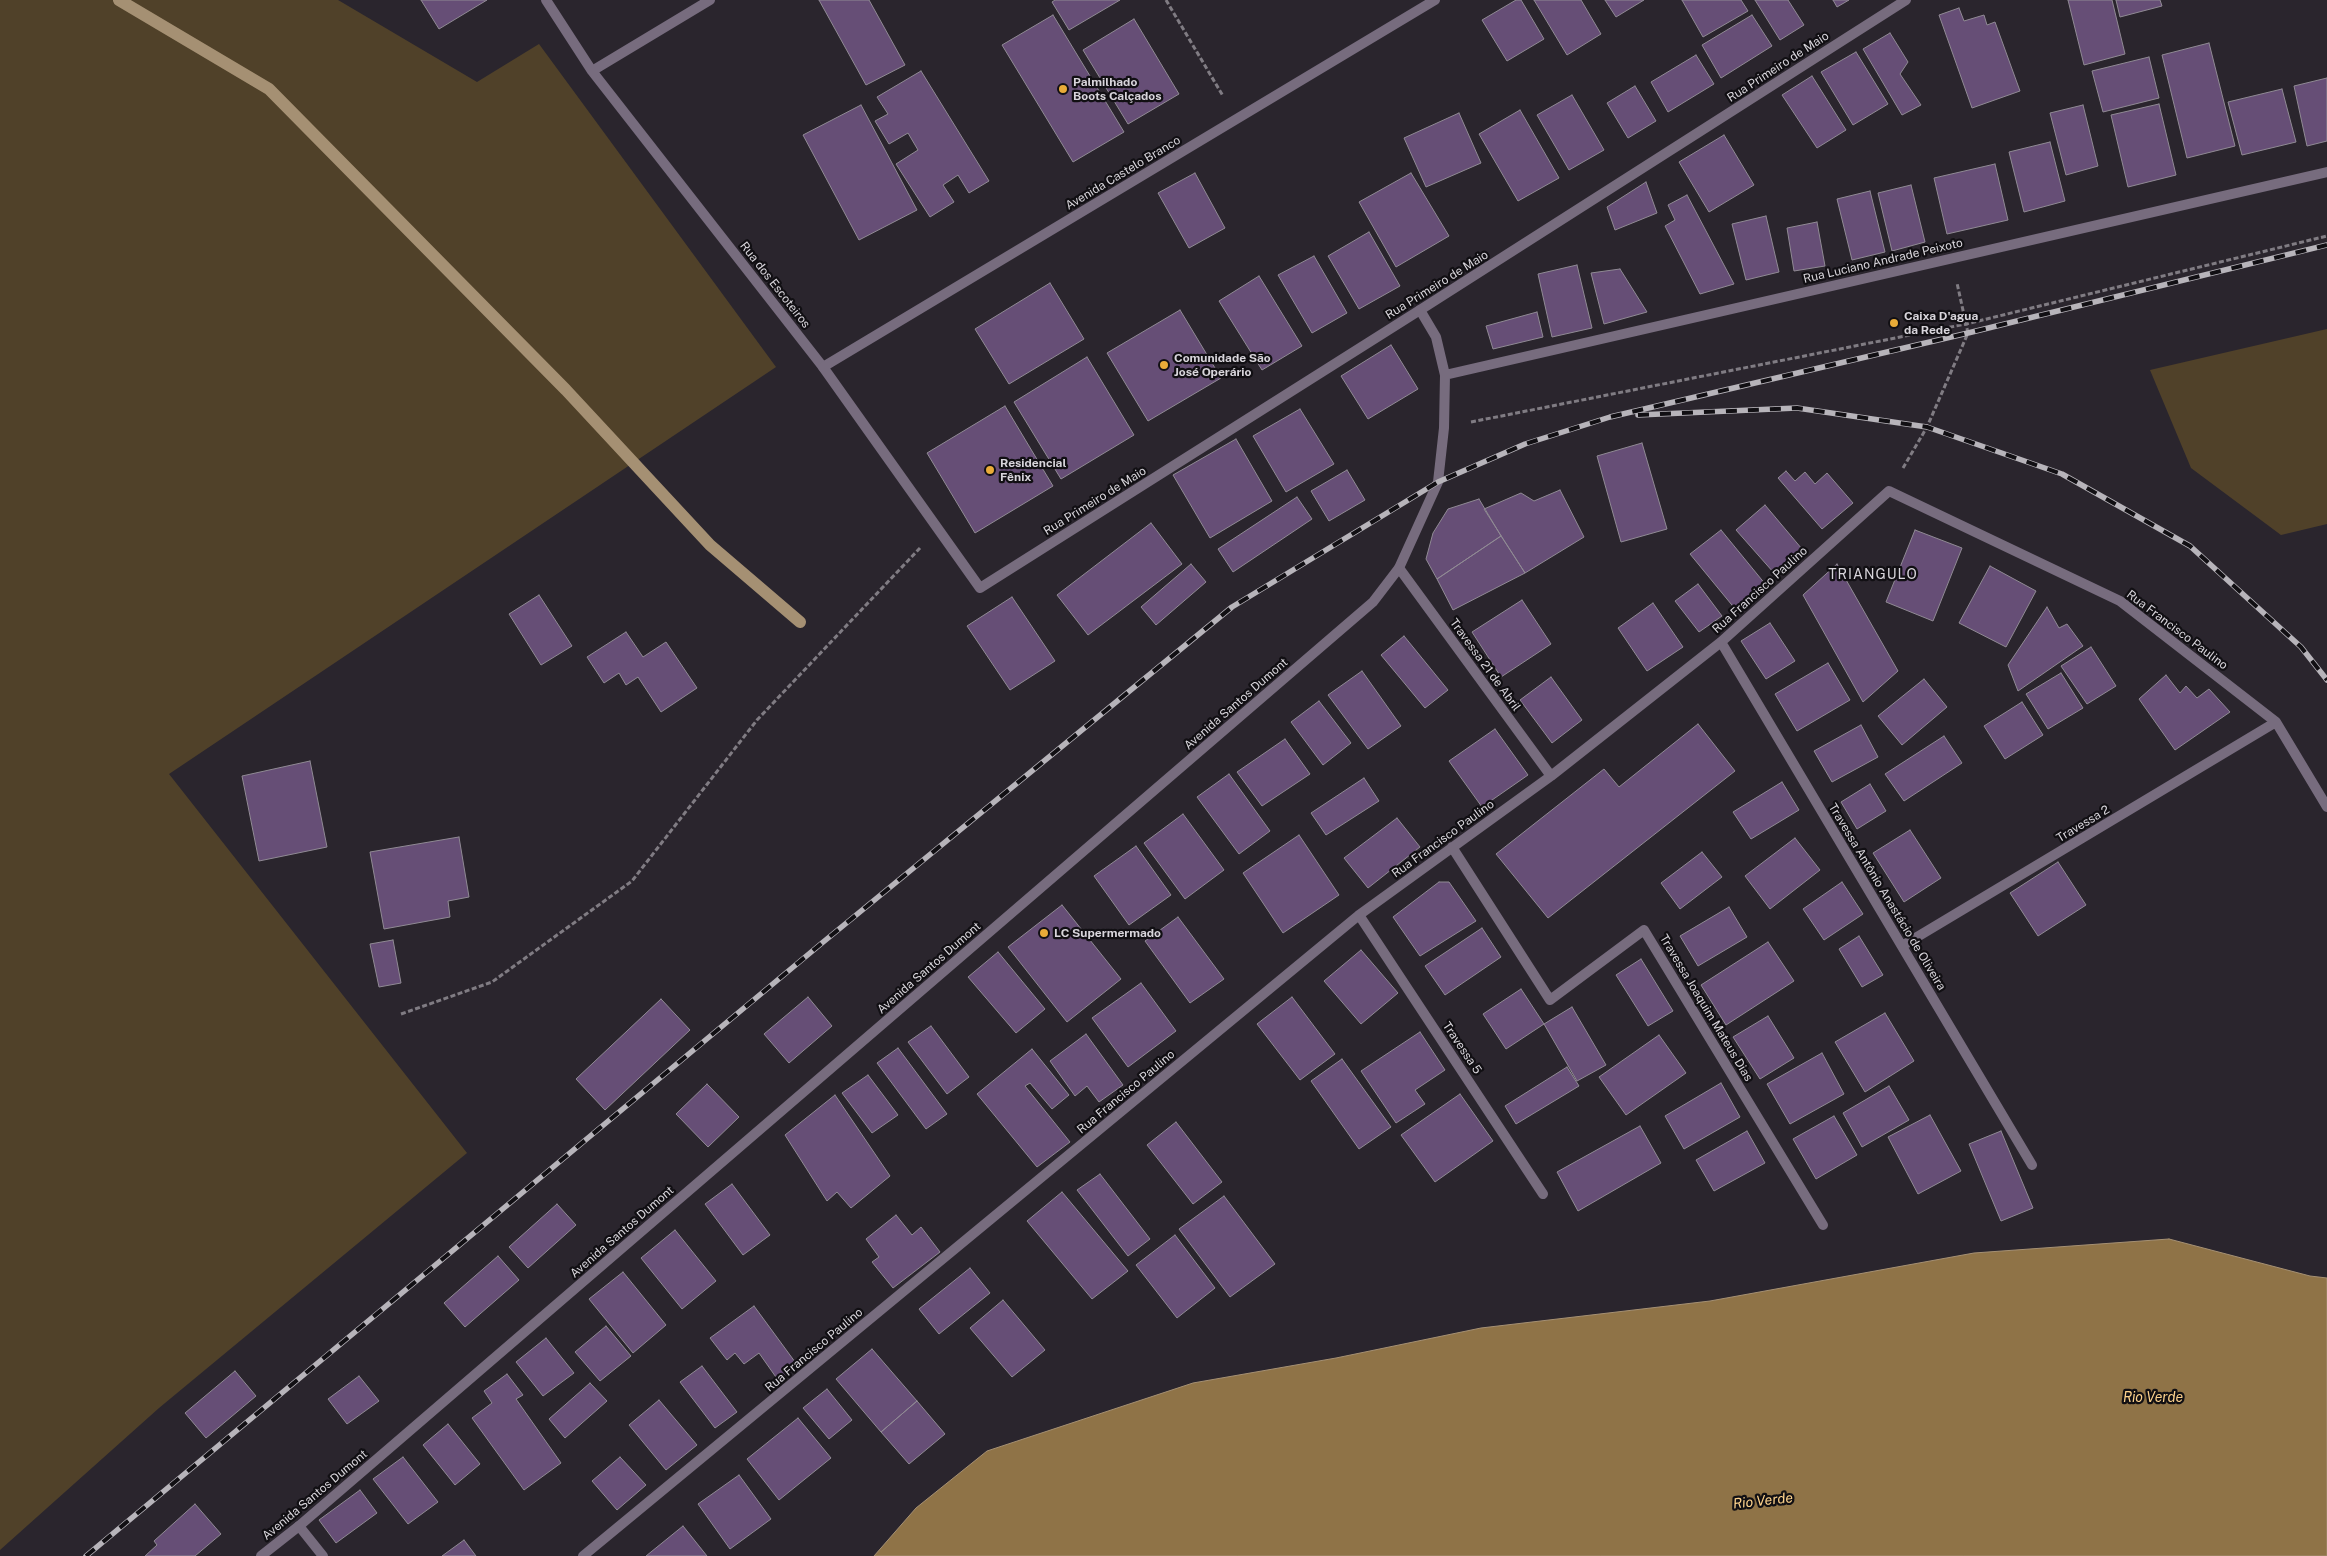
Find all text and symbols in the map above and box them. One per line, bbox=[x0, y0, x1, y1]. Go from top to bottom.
street label: Rua Primeiro de Maio bbox=[1724, 29, 1832, 105]
place label: Palmilhado Boots Calçados bbox=[1073, 75, 1162, 103]
marker: Palmilhado Boots Calçados bbox=[1057, 83, 1069, 95]
street label: Avenida Castelo Branco bbox=[1063, 133, 1183, 213]
street label: Rua Luciano Andrade Peixoto bbox=[1802, 236, 1964, 286]
street label: Rua dos Escoteiros bbox=[737, 239, 813, 331]
street label: Rua Primeiro de Maio bbox=[1383, 248, 1491, 322]
place label: Caixa D'agua da Rede bbox=[1904, 309, 1978, 337]
marker: Caixa D'agua da Rede bbox=[1888, 317, 1900, 329]
place label: Comunidade São José Operário bbox=[1174, 351, 1271, 379]
marker: Comunidade São José Operário bbox=[1158, 359, 1170, 371]
place label: Residencial Fênix bbox=[1000, 456, 1066, 484]
marker: Residencial Fênix bbox=[984, 464, 996, 476]
street label: Rua Primeiro de Maio bbox=[1041, 464, 1149, 538]
street label: Rua Francisco Paulino bbox=[1710, 544, 1810, 636]
district label: TRIANGULO bbox=[1827, 567, 1919, 583]
street label: Rua Francisco Paulino bbox=[2124, 587, 2230, 673]
street label: Travessa 21 de Abril bbox=[1447, 616, 1523, 714]
street label: Avenida Santos Dumont bbox=[1181, 655, 1291, 753]
street label: Rua Francisco Paulino bbox=[1389, 797, 1497, 881]
street label: Travessa Antônio Anastácio de Oliveira bbox=[1825, 801, 1949, 993]
street label: Travessa 2 bbox=[2054, 803, 2112, 845]
street label: Avenida Santos Dumont bbox=[874, 919, 984, 1017]
place label: LC Supermermado bbox=[1054, 926, 1161, 940]
marker: LC Supermermado bbox=[1038, 927, 1050, 939]
street label: Travessa Joaquim Mateus Dias bbox=[1656, 932, 1756, 1084]
street label: Travessa 5 bbox=[1439, 1019, 1485, 1077]
street label: Rua Francisco Paulino bbox=[1074, 1047, 1178, 1137]
street label: Avenida Santos Dumont bbox=[567, 1183, 677, 1281]
street label: Rua Francisco Paulino bbox=[762, 1305, 866, 1395]
water label: Rio Verde bbox=[2123, 1390, 2183, 1406]
street label: Avenida Santos Dumont bbox=[260, 1447, 370, 1543]
water label: Rio Verde bbox=[1732, 1489, 1794, 1513]

